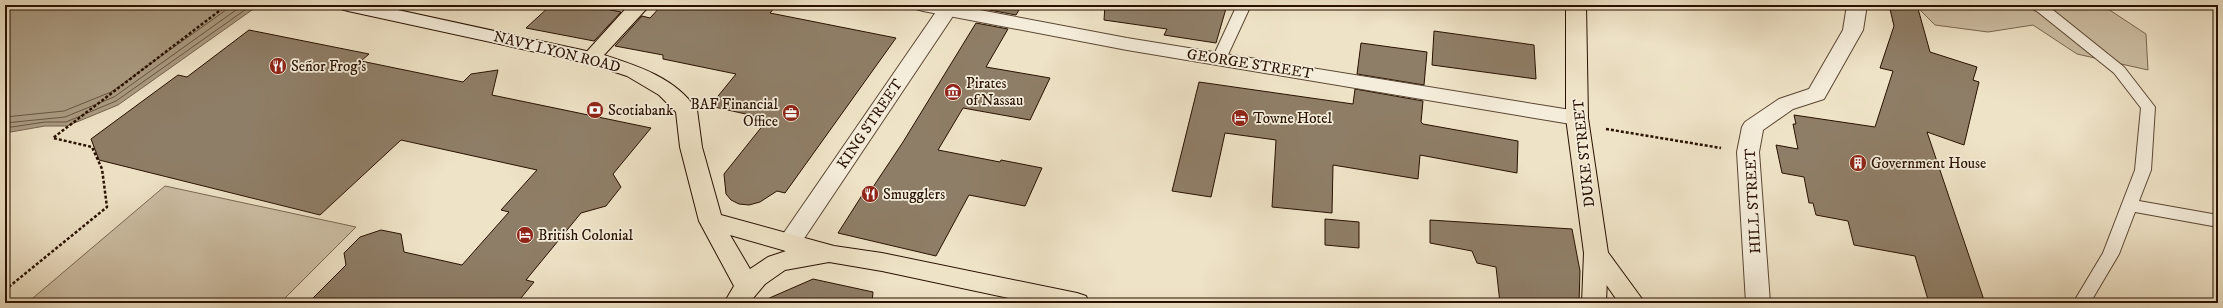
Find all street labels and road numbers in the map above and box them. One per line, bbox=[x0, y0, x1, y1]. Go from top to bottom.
street label: NAVY LYON ROAD bbox=[492, 27, 622, 77]
street label: GEORGE STREET bbox=[1186, 45, 1315, 83]
street label: KING STREET bbox=[833, 75, 907, 173]
street label: DUKE STREET bbox=[1569, 97, 1599, 208]
street label: HILL STREET bbox=[1741, 147, 1765, 254]

